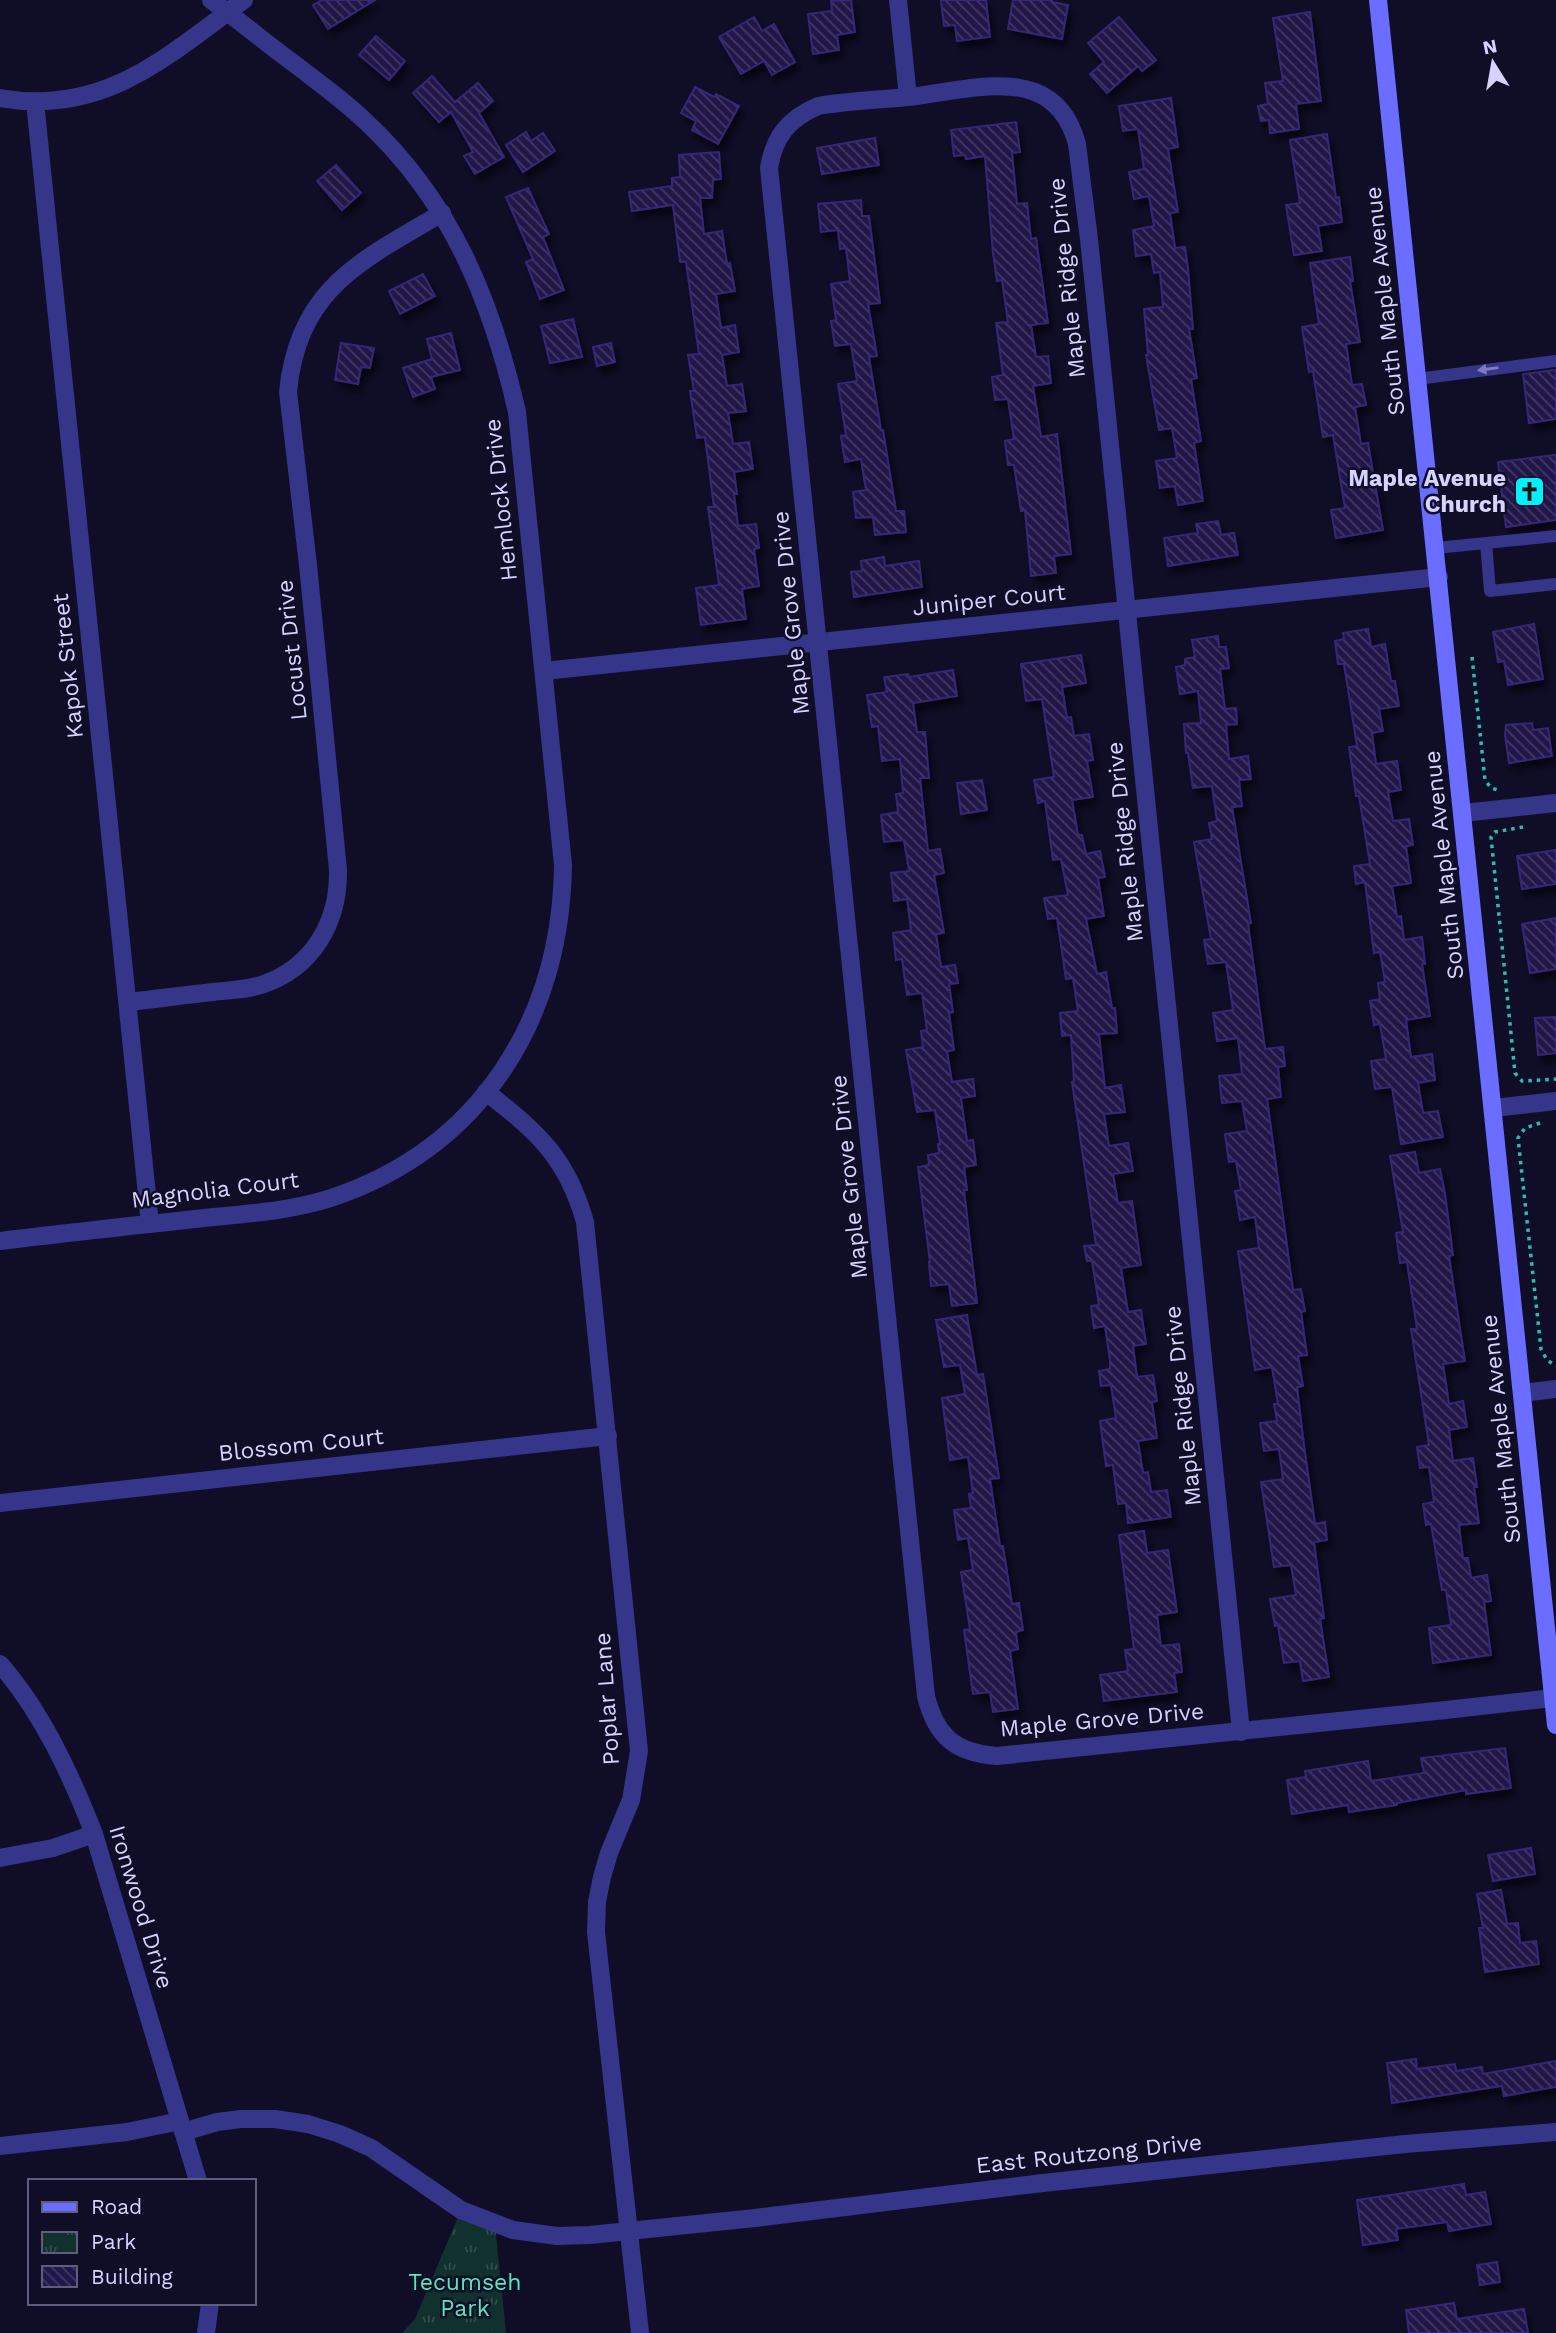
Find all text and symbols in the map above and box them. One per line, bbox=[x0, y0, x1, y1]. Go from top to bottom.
north arrow bbox=[1458, 28, 1528, 98]
text: N bbox=[1481, 34, 1499, 59]
street label: Maple Ridge Drive bbox=[1043, 176, 1091, 380]
street label: South Maple Avenue bbox=[1360, 185, 1410, 417]
one-way arrow bbox=[1477, 364, 1499, 375]
street label: Hemlock Drive bbox=[479, 417, 523, 583]
place label: Maple Avenue Church bbox=[1348, 465, 1506, 518]
church icon: Maple Avenue Church bbox=[1512, 474, 1546, 508]
street label: Maple Grove Drive bbox=[767, 510, 815, 716]
street label: Locust Drive bbox=[271, 578, 313, 722]
street label: Juniper Court bbox=[911, 578, 1067, 621]
street label: Kapok Street bbox=[47, 592, 89, 740]
street label: Maple Ridge Drive bbox=[1101, 740, 1149, 944]
street label: South Maple Avenue bbox=[1419, 749, 1469, 981]
street label: Maple Grove Drive bbox=[825, 1074, 873, 1280]
street label: Magnolia Court bbox=[130, 1166, 301, 1214]
street label: Maple Ridge Drive bbox=[1159, 1304, 1207, 1508]
street label: South Maple Avenue bbox=[1476, 1313, 1526, 1545]
street label: Blossom Court bbox=[217, 1423, 385, 1467]
street label: Poplar Lane bbox=[589, 1632, 625, 1766]
street label: Maple Grove Drive bbox=[999, 1698, 1205, 1742]
street label: Ironwood Drive bbox=[103, 1822, 179, 1992]
street label: East Routzong Drive bbox=[975, 2129, 1203, 2179]
legend bbox=[28, 2179, 256, 2305]
text: Road bbox=[91, 2194, 142, 2219]
text: Park bbox=[91, 2229, 136, 2254]
text: Building bbox=[91, 2264, 173, 2289]
park label: Tecumseh Park bbox=[408, 2269, 522, 2322]

